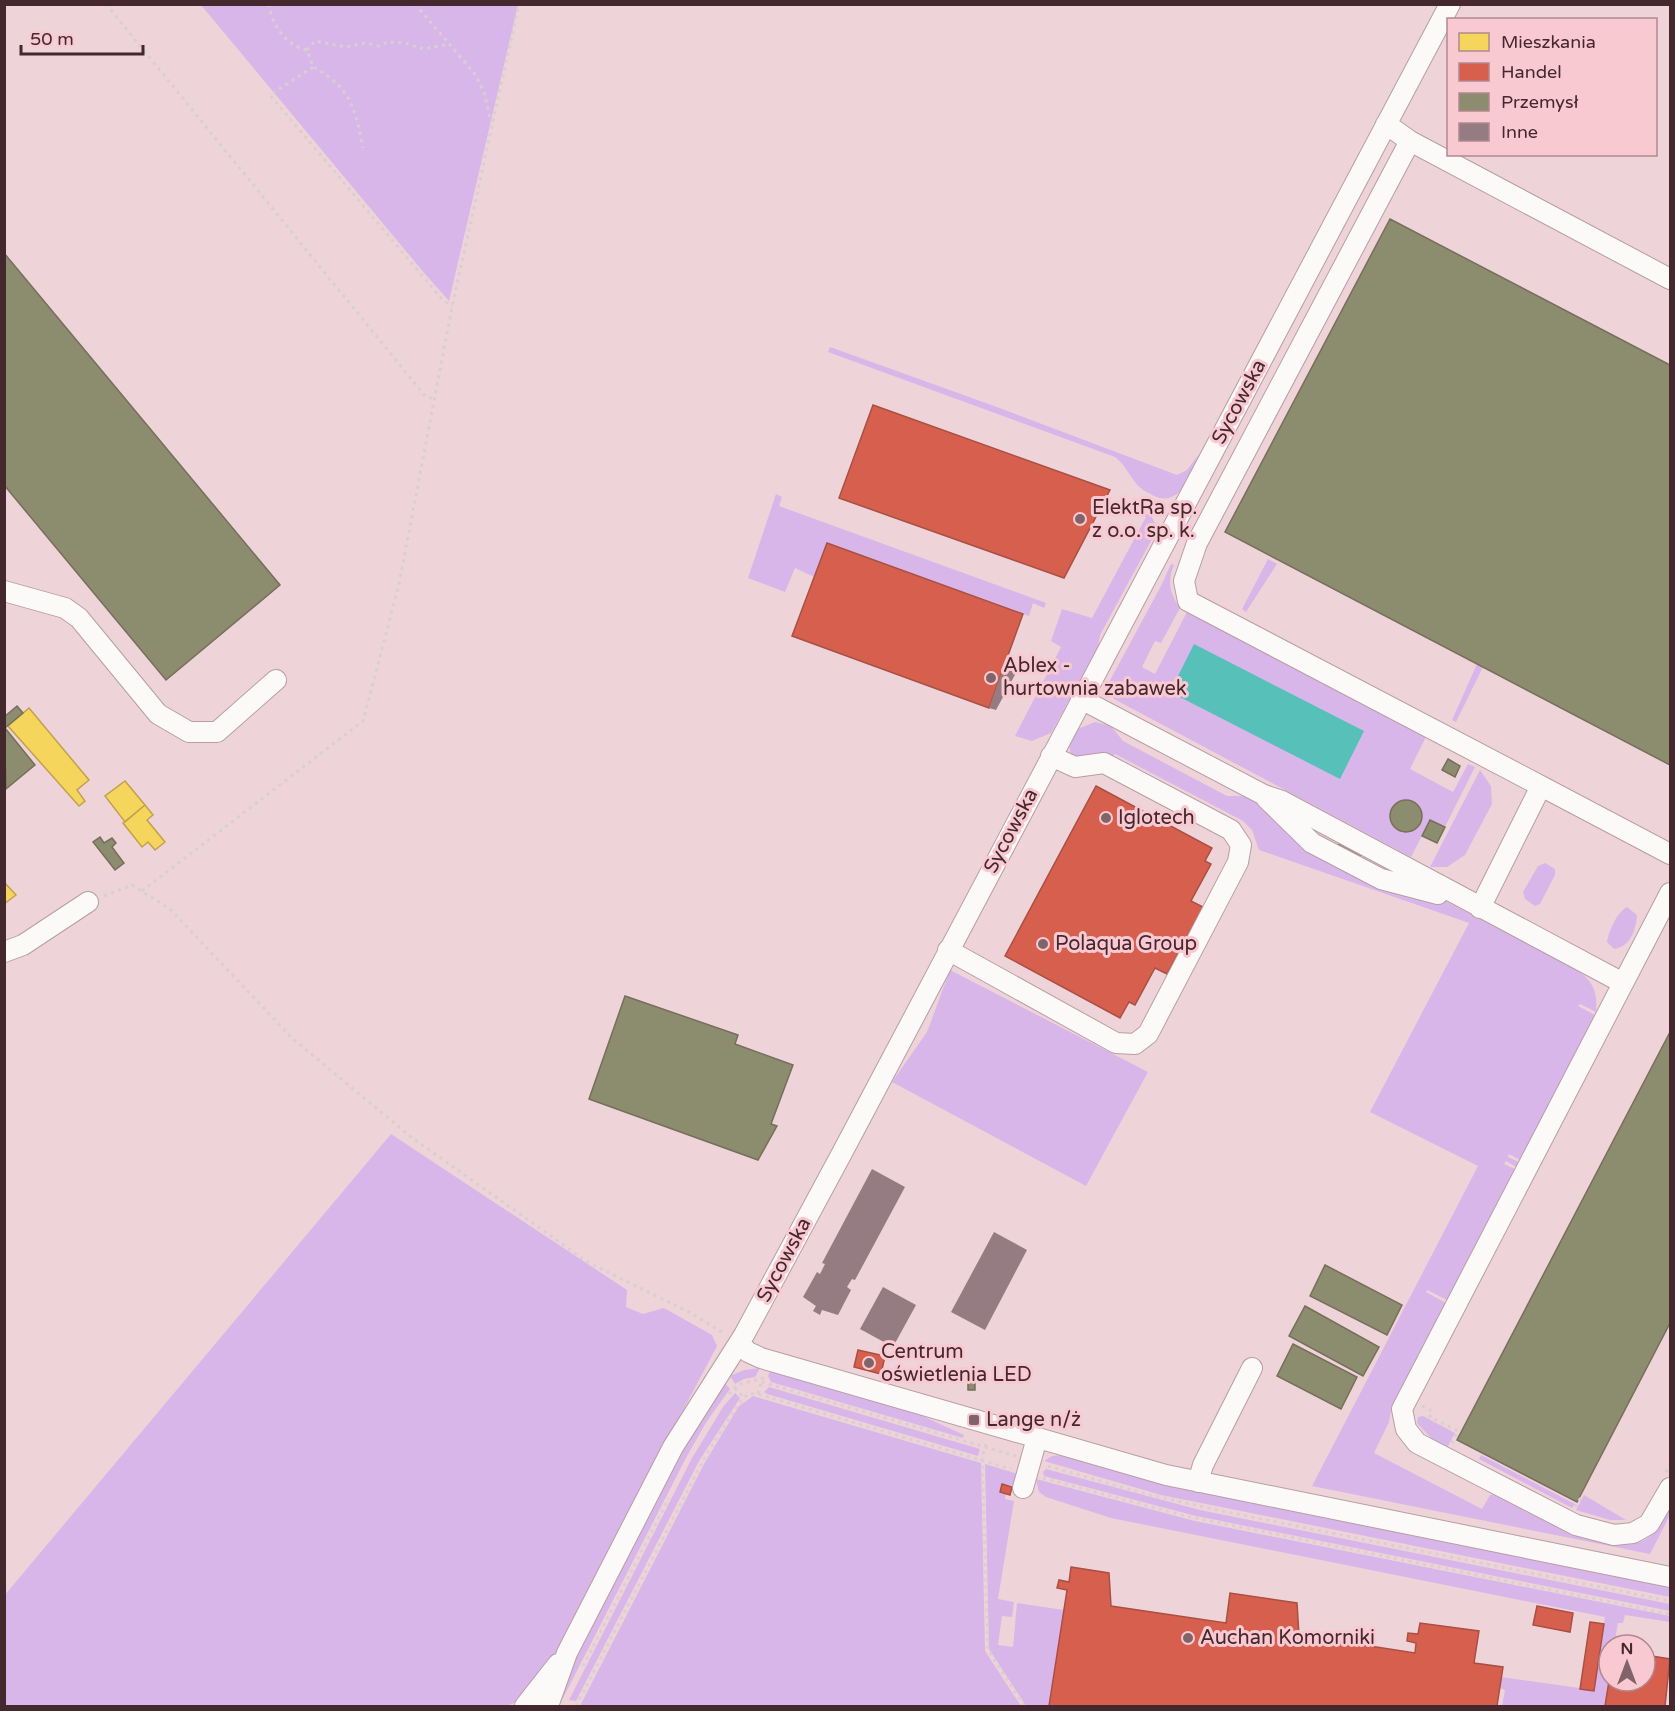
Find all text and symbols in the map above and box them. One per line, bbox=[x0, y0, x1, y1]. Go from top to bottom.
scale bar bbox=[21, 18, 142, 56]
legend bbox=[1447, 18, 1657, 156]
text: 50 m bbox=[30, 28, 74, 50]
text: Mieszkania bbox=[1501, 31, 1596, 53]
text: Handel bbox=[1501, 61, 1562, 83]
text: Przemysł bbox=[1501, 91, 1579, 113]
text: Inne bbox=[1501, 121, 1538, 143]
street label: Sycowska bbox=[1207, 356, 1271, 448]
place label: ElektRa sp. z o.o. sp. k. bbox=[1092, 496, 1198, 543]
marker: ElektRa sp. z o.o. sp. k. bbox=[1073, 512, 1087, 526]
place label: Ablex - hurtownia zabawek bbox=[1003, 654, 1187, 701]
marker: Ablex - hurtownia zabawek bbox=[984, 671, 998, 685]
street label: Sycowska bbox=[979, 785, 1043, 877]
place label: Iglotech bbox=[1118, 806, 1195, 830]
marker: Iglotech bbox=[1099, 811, 1113, 825]
place label: Polaqua Group bbox=[1055, 932, 1197, 956]
marker: Polaqua Group bbox=[1036, 937, 1050, 951]
street label: Sycowska bbox=[752, 1214, 816, 1306]
place label: Centrum oświetlenia LED bbox=[881, 1340, 1032, 1387]
marker: Centrum oświetlenia LED bbox=[862, 1356, 876, 1370]
place label: Lange n/ż bbox=[986, 1408, 1081, 1432]
marker: Lange n/ż bbox=[967, 1413, 981, 1427]
place label: Auchan Komorniki bbox=[1200, 1626, 1375, 1650]
marker: Auchan Komorniki bbox=[1181, 1631, 1195, 1645]
north arrow bbox=[1597, 1633, 1657, 1693]
text: N bbox=[1621, 1639, 1633, 1659]

